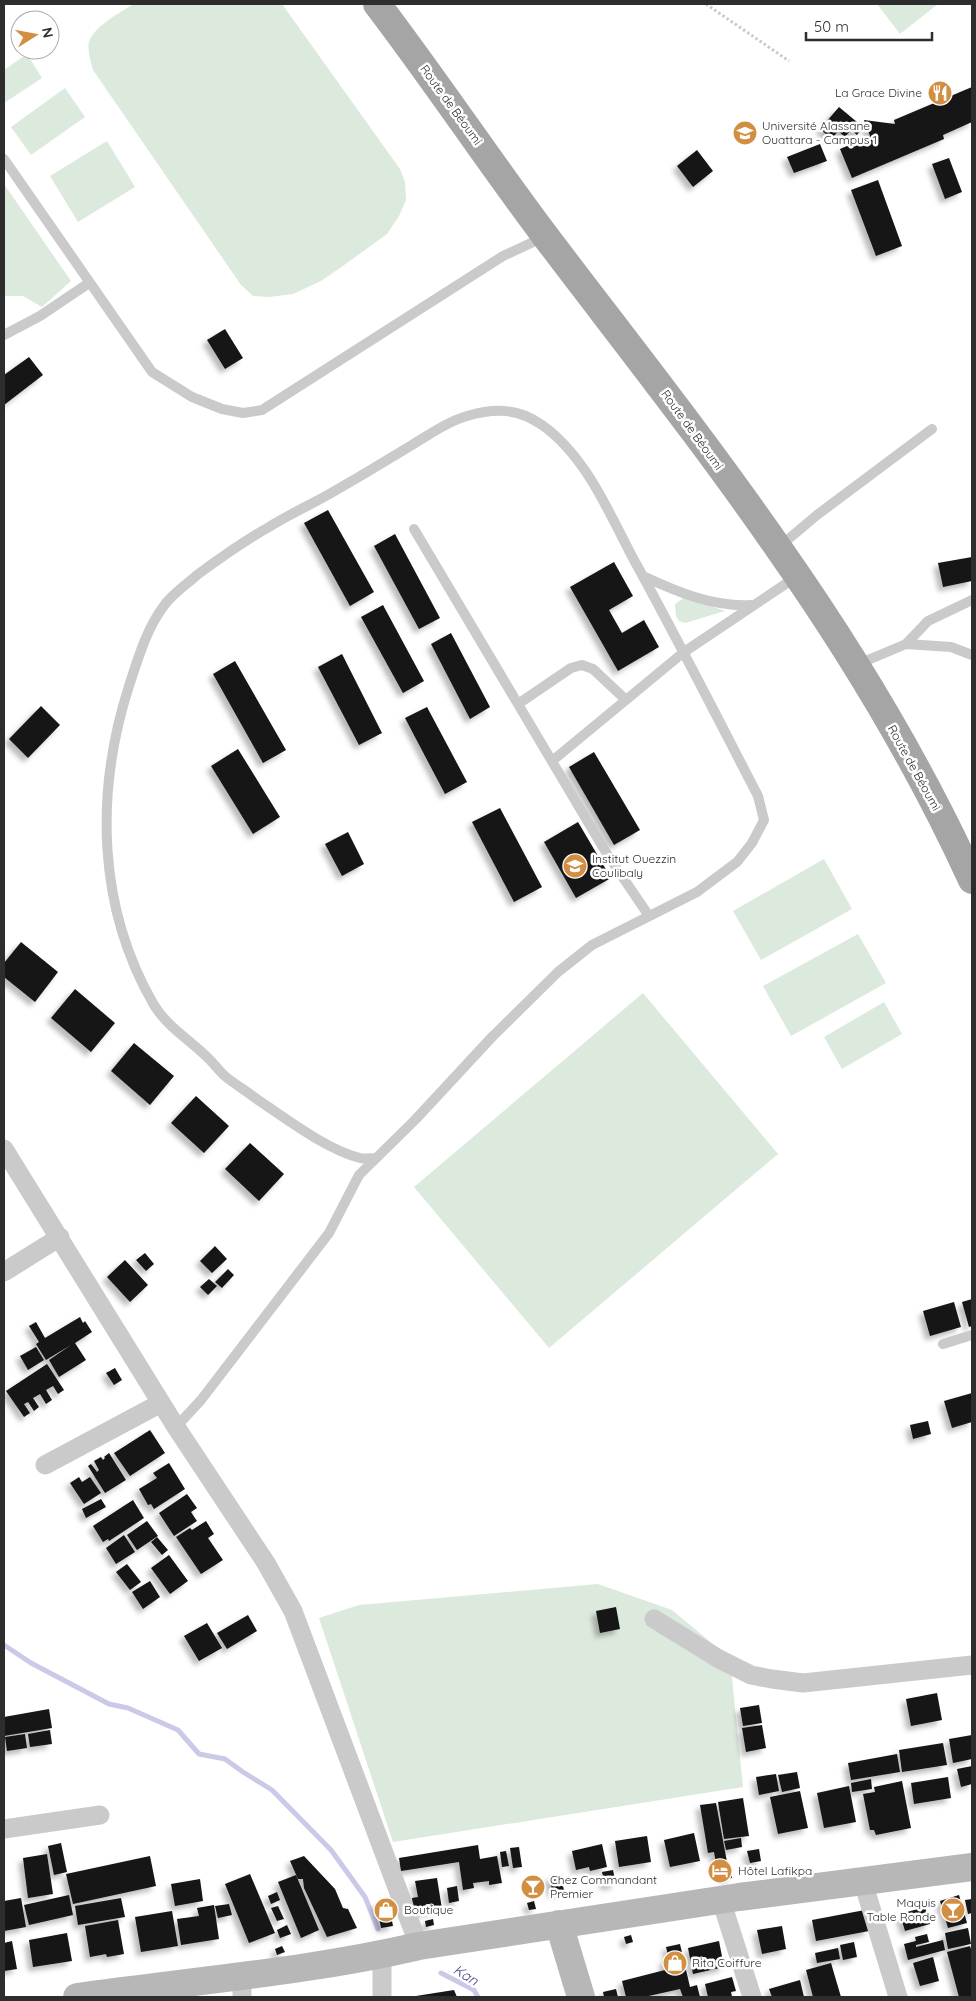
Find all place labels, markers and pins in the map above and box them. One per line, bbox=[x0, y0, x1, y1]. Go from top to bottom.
restaurant icon: La Grace Divine bbox=[927, 80, 953, 106]
place label: La Grace Divine bbox=[835, 85, 922, 100]
place label: Université Alassane Ouattara - Campus 1 bbox=[762, 118, 877, 147]
school or university icon: Université Alassane Ouattara - Campus 1 bbox=[732, 120, 758, 146]
place label: Institut Ouezzin Coulibaly bbox=[592, 851, 676, 880]
school or university icon: Institut Ouezzin Coulibaly bbox=[562, 853, 588, 879]
hotel icon: Hôtel Lafikpa bbox=[707, 1858, 733, 1884]
place label: Hôtel Lafikpa bbox=[738, 1863, 812, 1878]
place label: Chez Commandant Premier bbox=[550, 1872, 657, 1901]
bar icon: Chez Commandant Premier bbox=[520, 1874, 546, 1900]
place label: Maquis Table Ronde bbox=[866, 1895, 936, 1924]
shop icon: Boutique bbox=[373, 1897, 399, 1923]
bar icon: Maquis Table Ronde bbox=[940, 1897, 966, 1923]
place label: Boutique bbox=[404, 1902, 454, 1917]
shop icon: Rita Coiffure bbox=[662, 1950, 688, 1976]
place label: Rita Coiffure bbox=[692, 1955, 762, 1970]

